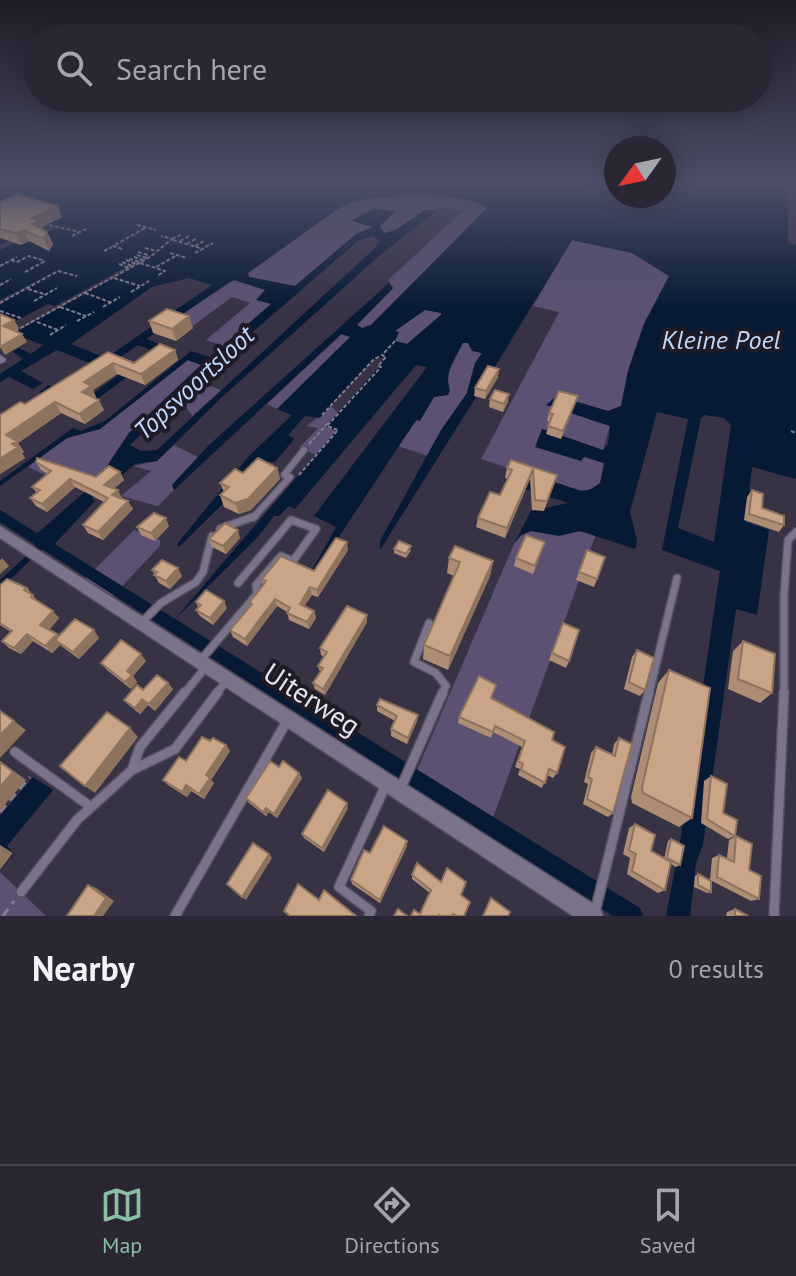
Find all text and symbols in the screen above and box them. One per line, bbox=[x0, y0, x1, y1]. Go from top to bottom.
search box bbox=[24, 24, 772, 112]
icon: search bbox=[52, 46, 96, 90]
text: Search here bbox=[116, 49, 267, 88]
north arrow bbox=[604, 136, 676, 208]
water label: Topsvoortsloot bbox=[127, 317, 262, 447]
water label: Kleine Poel bbox=[661, 323, 781, 356]
street label: Uiterweg bbox=[257, 654, 368, 743]
text: Nearby bbox=[32, 946, 134, 990]
text: 0 results bbox=[669, 952, 764, 985]
tab: Map bbox=[100, 1183, 144, 1259]
tab: Directions bbox=[344, 1183, 440, 1259]
tab: Saved bbox=[640, 1183, 696, 1259]

